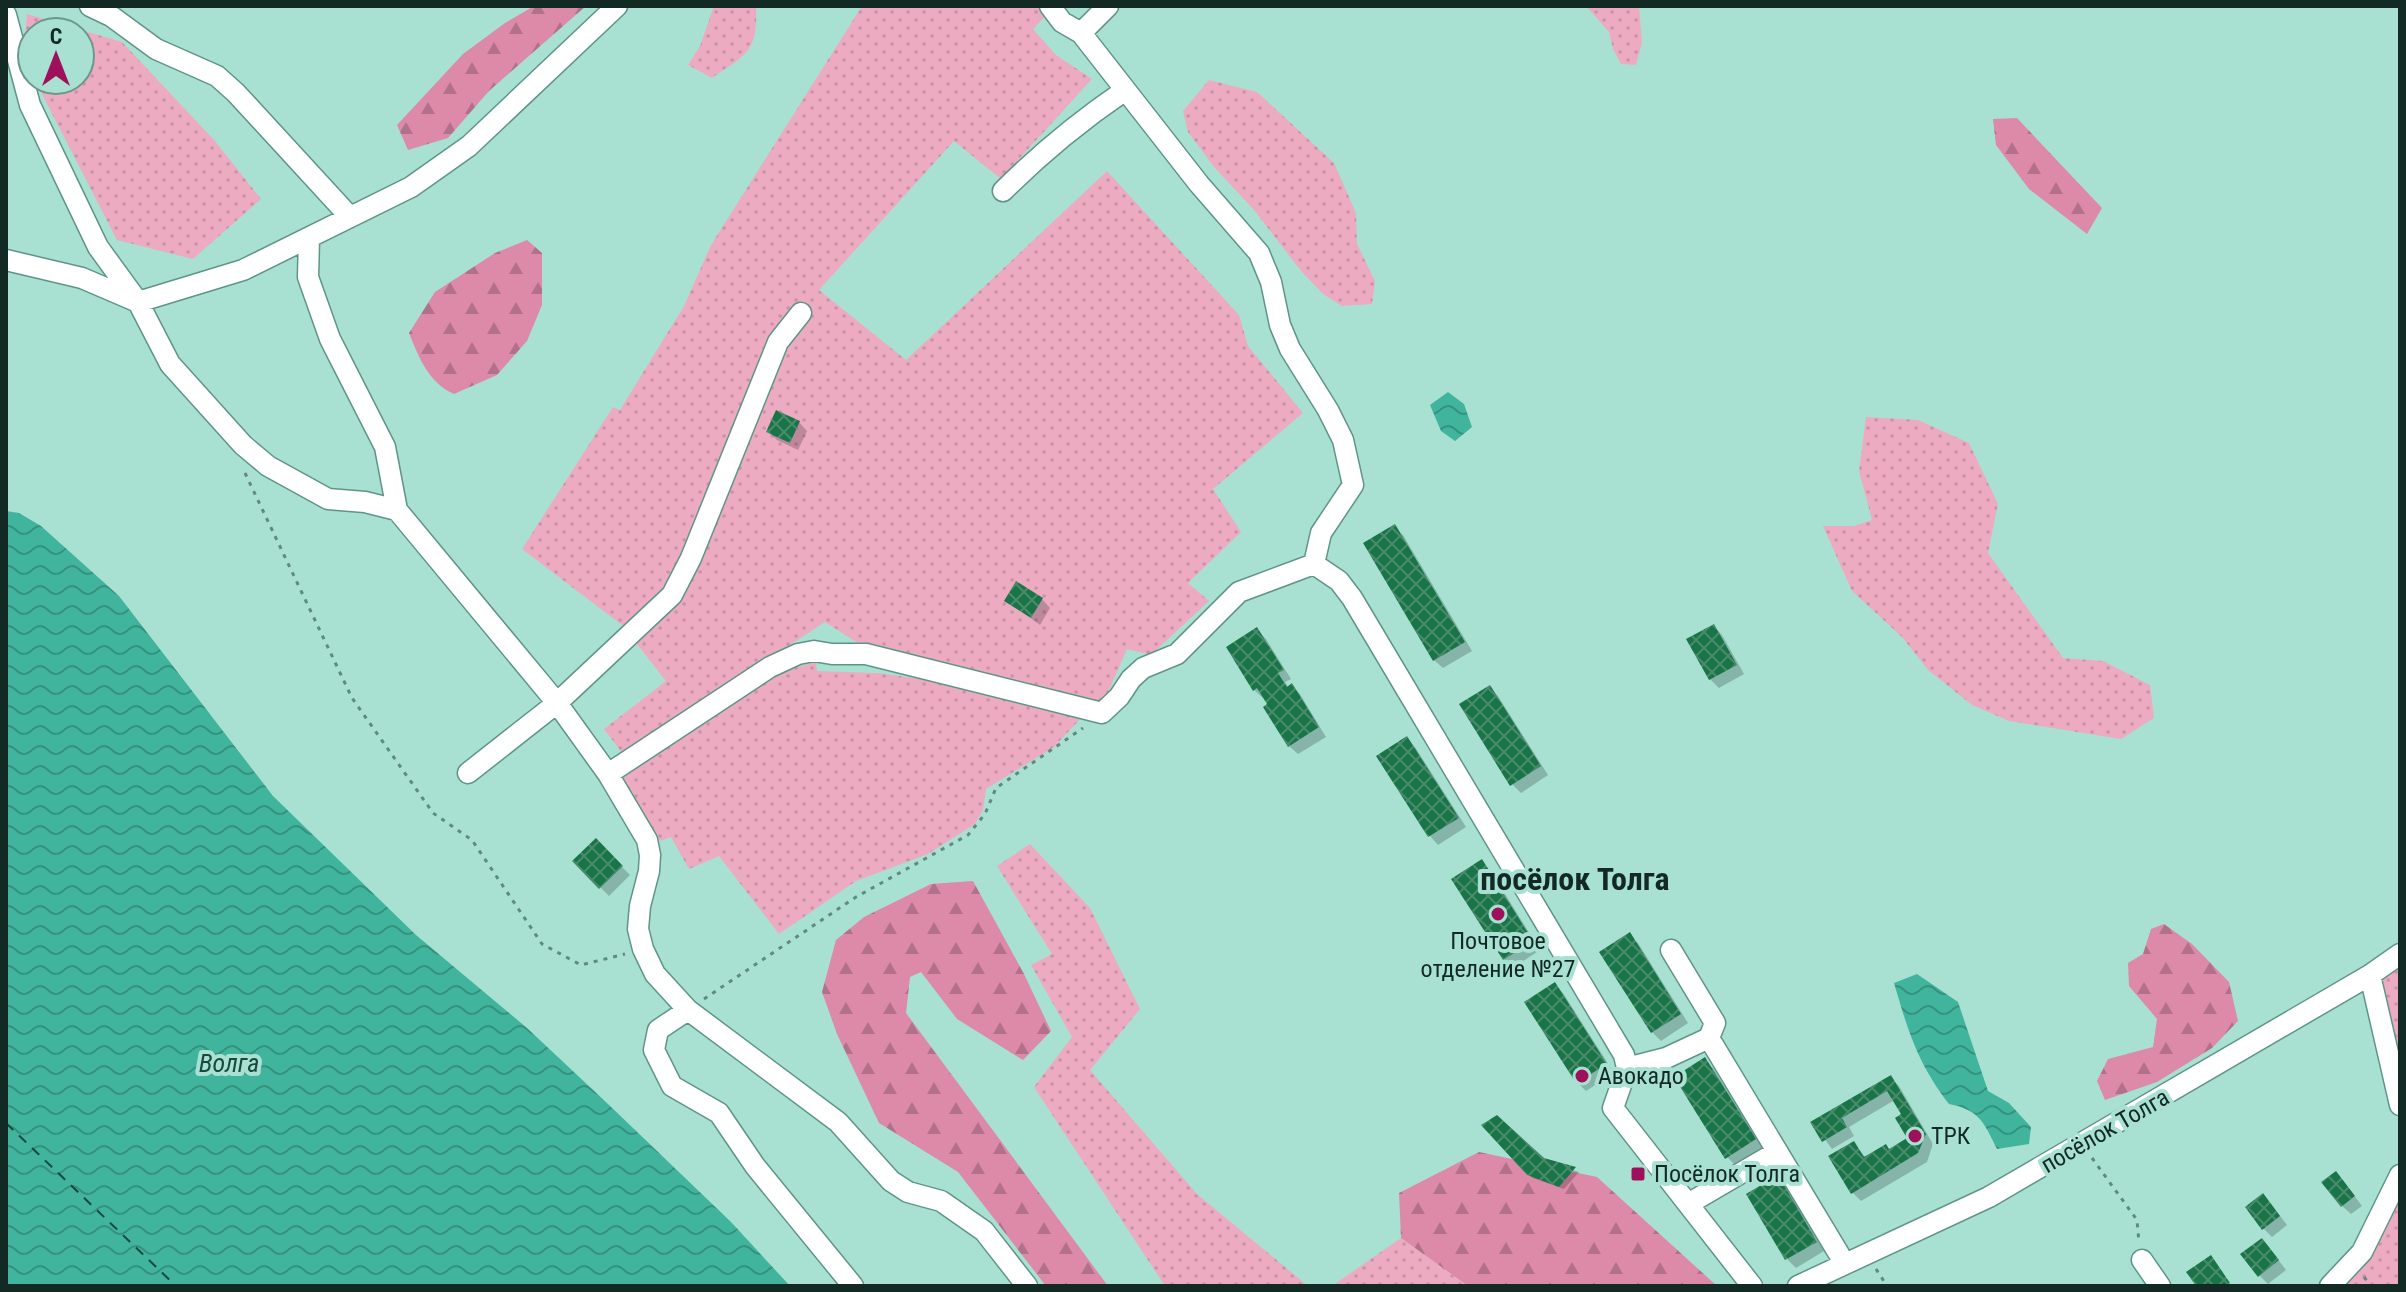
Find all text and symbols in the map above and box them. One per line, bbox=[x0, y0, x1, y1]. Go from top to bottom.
north arrow bbox=[16, 16, 96, 96]
text: С bbox=[50, 24, 62, 49]
district label: посёлок Толга bbox=[1480, 860, 1670, 898]
marker: Почтовое отделение №27 bbox=[1489, 905, 1507, 923]
place label: Почтовое отделение №27 bbox=[1421, 927, 1575, 983]
water label: Волга bbox=[199, 1048, 259, 1078]
place label: Авокадо bbox=[1598, 1062, 1684, 1090]
marker: Авокадо bbox=[1573, 1067, 1591, 1085]
street label: посёлок Толга bbox=[2036, 1083, 2174, 1179]
place label: ТРК bbox=[1931, 1122, 1971, 1150]
marker: ТРК bbox=[1906, 1127, 1924, 1145]
place label: Посёлок Толга bbox=[1654, 1160, 1800, 1188]
marker: Посёлок Толга bbox=[1629, 1165, 1647, 1183]

